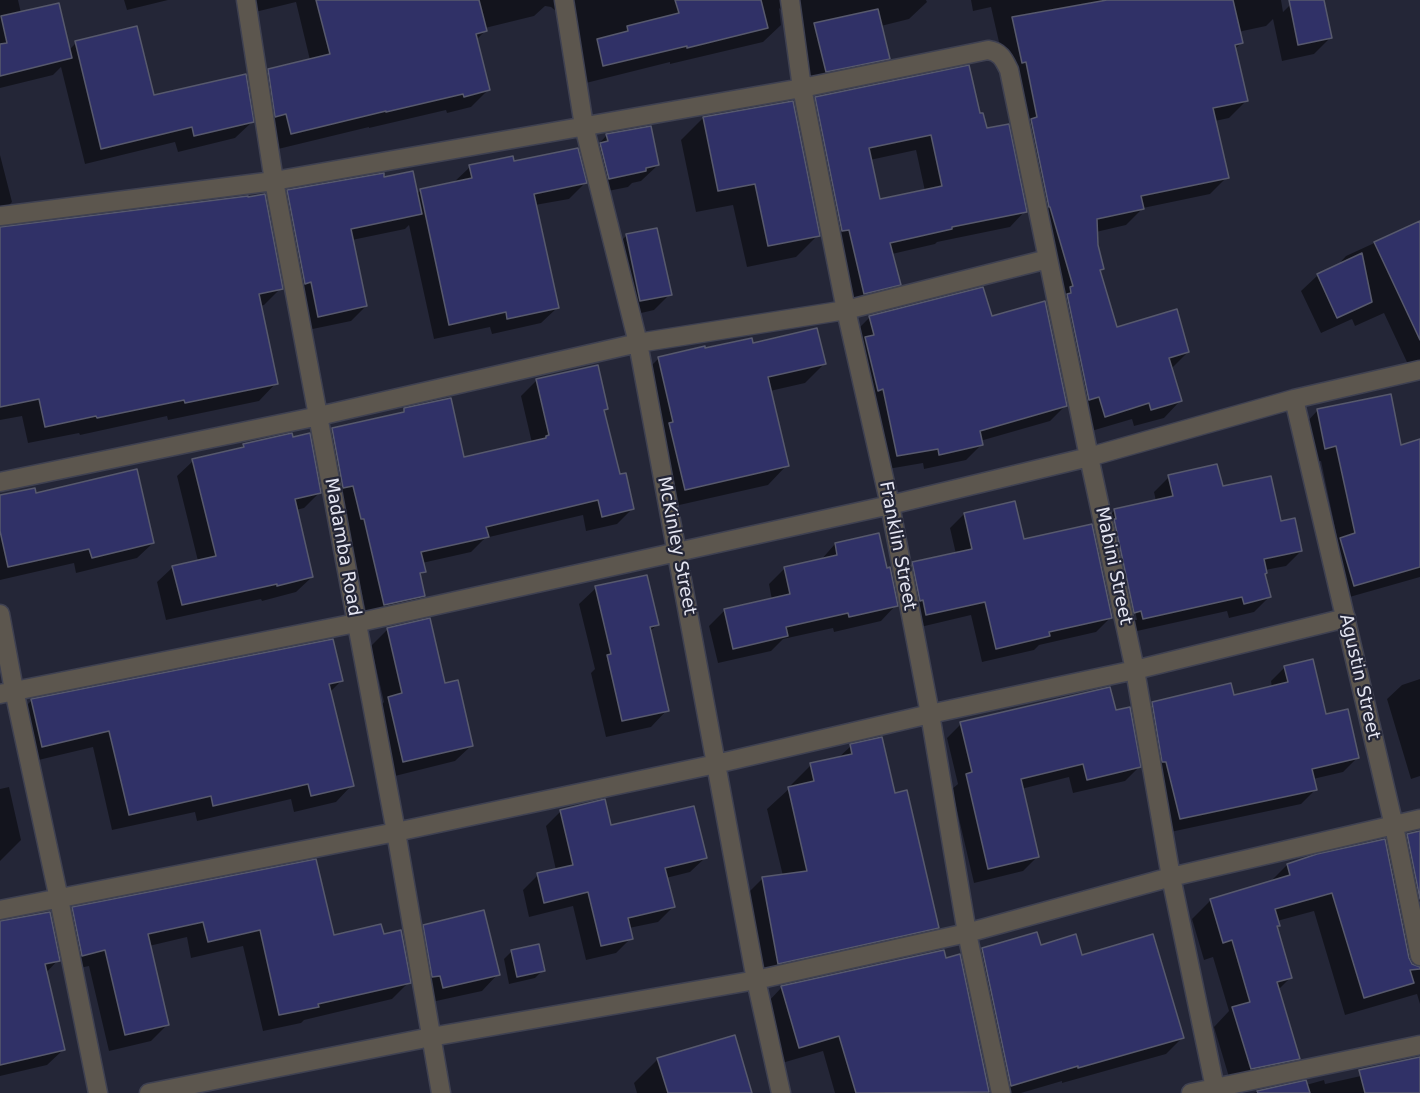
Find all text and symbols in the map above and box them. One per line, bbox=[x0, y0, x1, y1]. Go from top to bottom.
street label: McKinley Street bbox=[652, 475, 700, 617]
street label: Madamba Road bbox=[319, 476, 365, 618]
street label: Franklin Street bbox=[874, 480, 920, 612]
street label: Mabini Street bbox=[1090, 505, 1136, 627]
street label: Agustin Street bbox=[1334, 612, 1384, 742]

